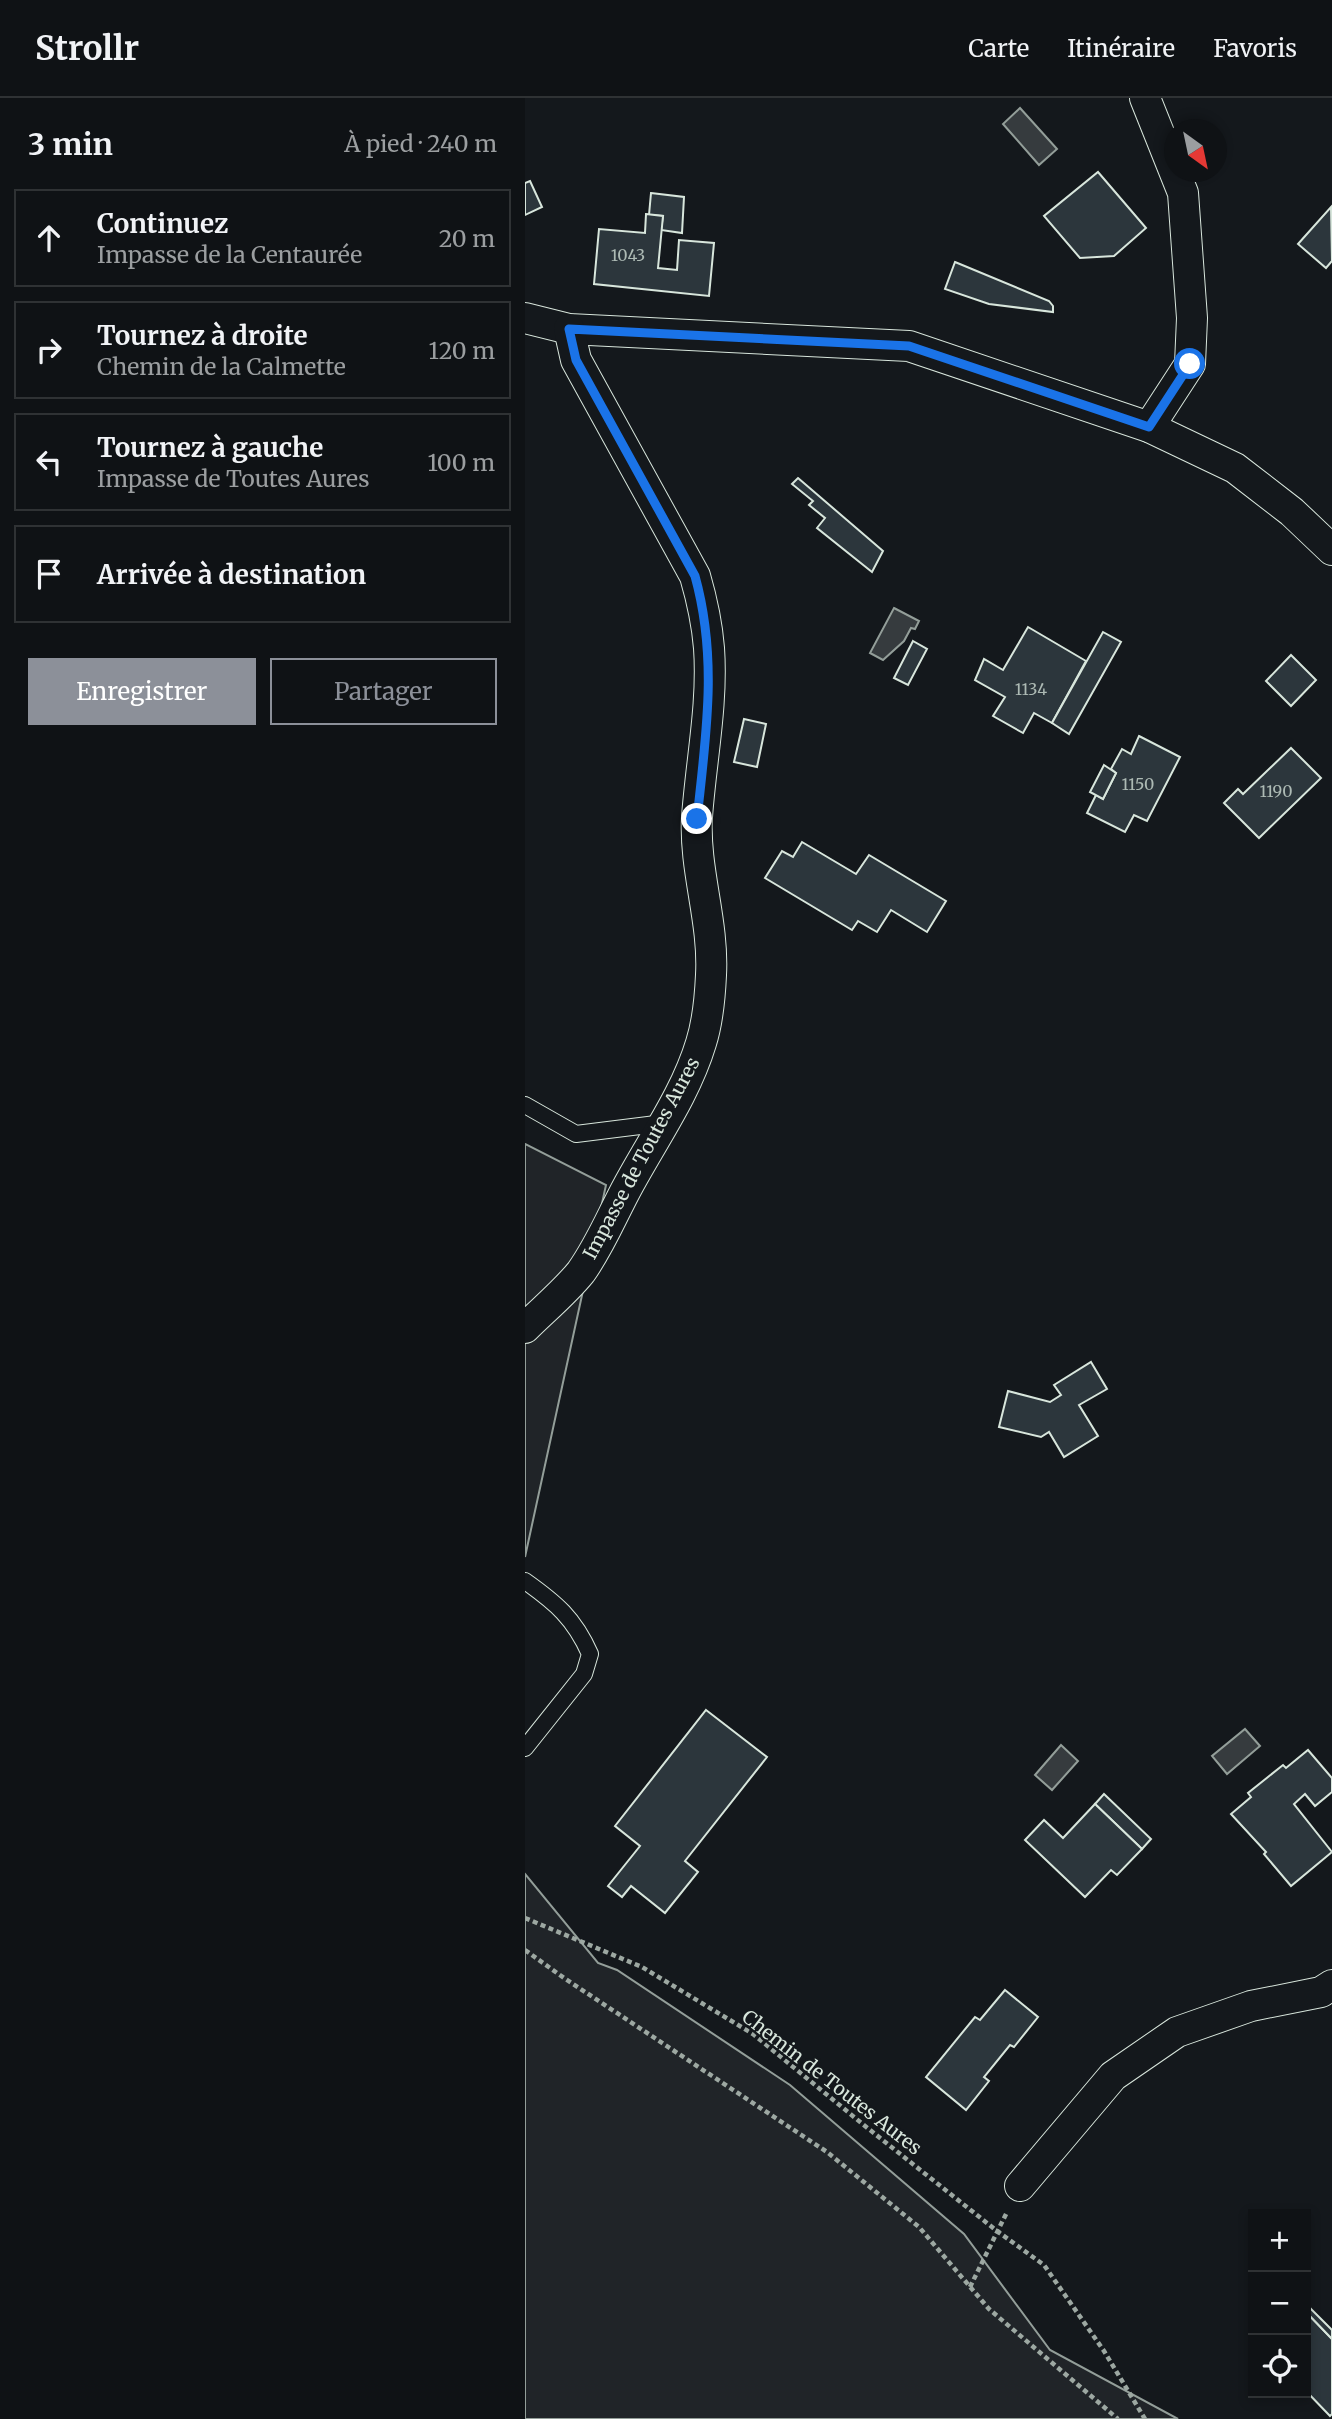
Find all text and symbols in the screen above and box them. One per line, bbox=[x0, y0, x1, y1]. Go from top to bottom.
text: Strollr bbox=[35, 28, 139, 69]
text: Carte bbox=[968, 33, 1029, 64]
text: Itinéraire bbox=[1067, 33, 1175, 64]
text: Favoris bbox=[1213, 33, 1297, 64]
north arrow bbox=[1164, 119, 1227, 182]
text: 3 min bbox=[28, 125, 113, 163]
text: À pied · 240 m bbox=[344, 129, 497, 158]
text: Continuez bbox=[97, 207, 228, 240]
icon: ahead bbox=[30, 219, 68, 257]
text: 20 m bbox=[439, 224, 495, 253]
text: Impasse de la Centaurée bbox=[97, 240, 362, 269]
house number: 1043 bbox=[611, 245, 645, 265]
text: Tournez à droite bbox=[97, 319, 308, 352]
icon: right bbox=[30, 331, 68, 369]
text: 120 m bbox=[429, 336, 495, 365]
route start bbox=[1174, 348, 1205, 379]
text: Chemin de la Calmette bbox=[97, 352, 346, 381]
text: Tournez à gauche bbox=[97, 431, 323, 464]
icon: left bbox=[30, 443, 68, 481]
text: 100 m bbox=[427, 448, 495, 477]
text: Impasse de Toutes Aures bbox=[97, 464, 370, 493]
icon: arrive bbox=[30, 555, 68, 593]
text: Arrivée à destination bbox=[97, 558, 366, 591]
button: Enregistrer bbox=[28, 658, 256, 725]
button: Partager bbox=[270, 658, 497, 725]
house number: 1134 bbox=[1015, 679, 1047, 699]
house number: 1150 bbox=[1122, 774, 1154, 794]
house number: 1190 bbox=[1259, 781, 1293, 801]
route end bbox=[681, 803, 712, 834]
street label: Impasse de Toutes Aures bbox=[578, 1053, 704, 1263]
street label: Chemin de Toutes Aures bbox=[737, 2004, 927, 2160]
map controls bbox=[1248, 2209, 1311, 2398]
button: + bbox=[1248, 2209, 1311, 2272]
button: − bbox=[1248, 2272, 1311, 2335]
button: locate bbox=[1248, 2335, 1311, 2398]

